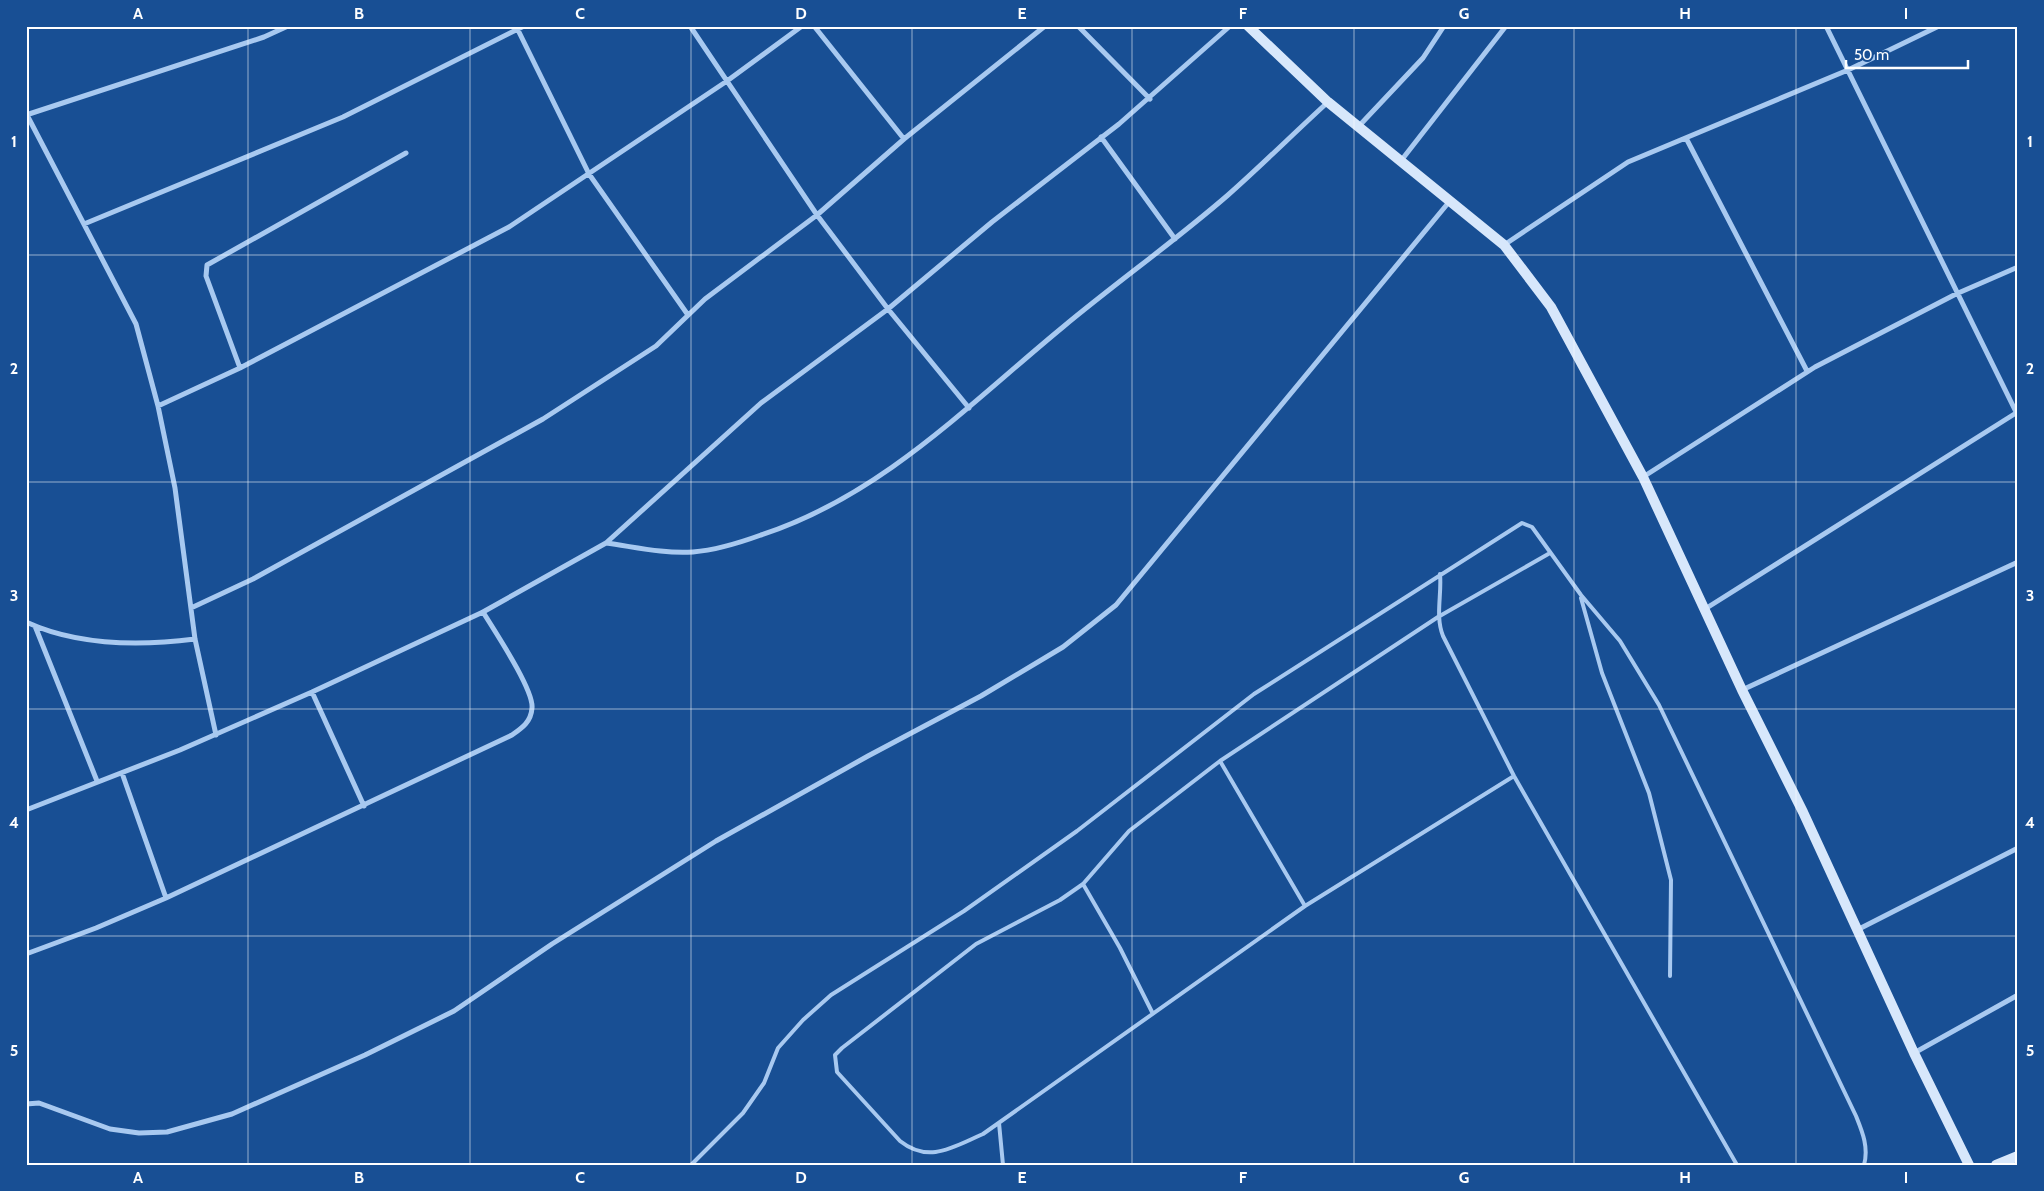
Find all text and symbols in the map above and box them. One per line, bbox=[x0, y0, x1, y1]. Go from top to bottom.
text: A bbox=[133, 4, 143, 23]
text: B bbox=[354, 4, 364, 23]
text: C bbox=[575, 4, 585, 23]
text: D bbox=[795, 4, 807, 23]
text: E bbox=[1017, 4, 1027, 23]
text: F bbox=[1239, 4, 1248, 23]
text: G bbox=[1459, 4, 1469, 23]
text: H bbox=[1679, 4, 1691, 23]
text: I bbox=[1904, 4, 1908, 23]
scale bar bbox=[1846, 38, 1969, 70]
text: 50 m bbox=[1854, 46, 1889, 64]
text: 1 bbox=[11, 132, 17, 151]
text: 1 bbox=[2027, 132, 2033, 151]
text: 2 bbox=[10, 359, 18, 378]
text: 2 bbox=[2026, 359, 2034, 378]
text: 3 bbox=[10, 586, 18, 605]
text: 3 bbox=[2026, 586, 2034, 605]
text: 4 bbox=[9, 813, 19, 832]
text: 4 bbox=[2025, 813, 2035, 832]
text: 5 bbox=[10, 1041, 18, 1060]
text: 5 bbox=[2026, 1041, 2034, 1060]
text: A bbox=[133, 1168, 143, 1187]
text: B bbox=[354, 1168, 364, 1187]
text: C bbox=[575, 1168, 585, 1187]
text: D bbox=[795, 1168, 807, 1187]
text: E bbox=[1017, 1168, 1027, 1187]
text: F bbox=[1239, 1168, 1248, 1187]
text: G bbox=[1459, 1168, 1469, 1187]
text: H bbox=[1679, 1168, 1691, 1187]
text: I bbox=[1904, 1168, 1908, 1187]

